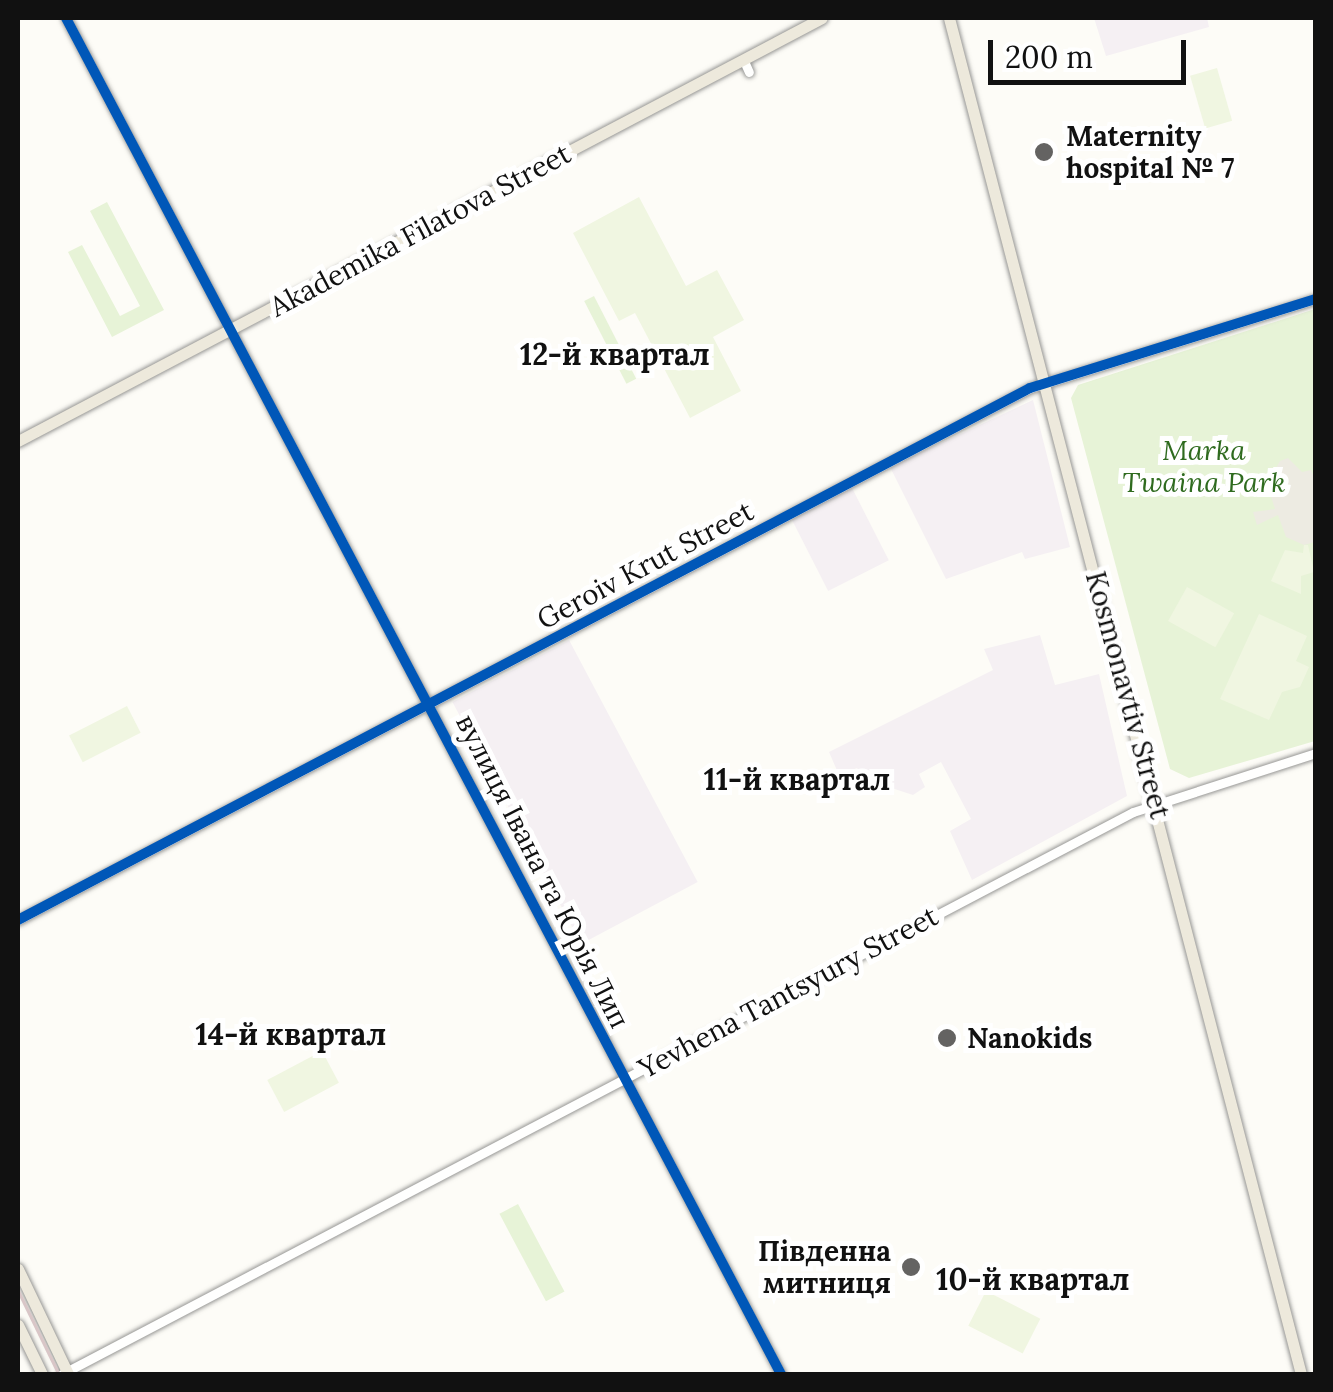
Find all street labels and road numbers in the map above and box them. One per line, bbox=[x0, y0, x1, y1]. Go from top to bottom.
street label: Akademika Filatova Street bbox=[264, 136, 576, 324]
street label: Geroiv Krut Street bbox=[531, 494, 759, 636]
street label: Kosmonavtiv Street bbox=[1079, 568, 1177, 822]
street label: вулиця Івана та Юрія Лип bbox=[449, 708, 637, 1034]
street label: Yevhena Tantsyury Street bbox=[633, 899, 943, 1085]

